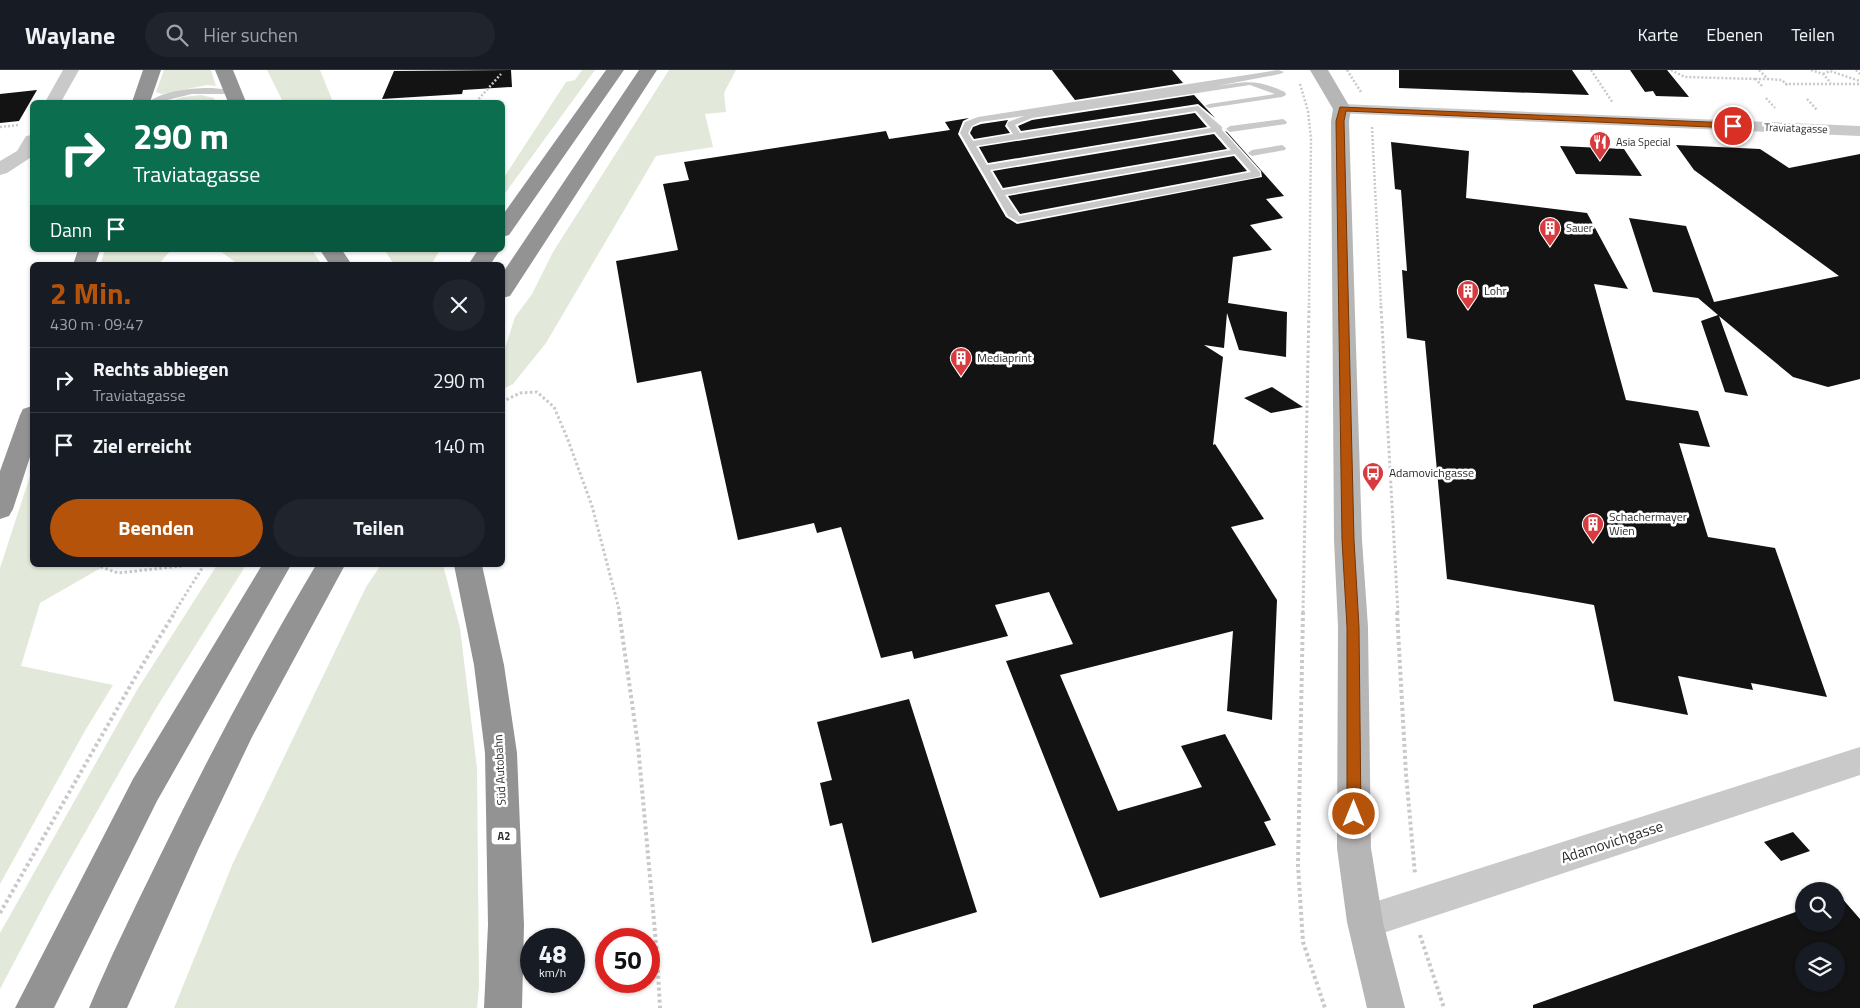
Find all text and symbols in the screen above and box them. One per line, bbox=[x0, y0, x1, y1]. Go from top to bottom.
search box bbox=[145, 12, 495, 57]
text: Waylane bbox=[25, 17, 115, 53]
text: Hier suchen bbox=[203, 20, 298, 49]
icon: search bbox=[163, 21, 191, 49]
text: Karte bbox=[1637, 21, 1678, 48]
text: Ebenen bbox=[1706, 21, 1763, 48]
text: Teilen bbox=[1791, 21, 1835, 48]
pin bbox=[1712, 105, 1754, 147]
text: 290 m bbox=[133, 109, 229, 163]
icon: arrive bbox=[1719, 112, 1747, 140]
street label: Traviatagasse bbox=[1764, 119, 1829, 137]
icon: right bbox=[50, 120, 115, 185]
restaurant icon: Asia Special bbox=[1588, 130, 1612, 161]
place label: Asia Special bbox=[1616, 134, 1671, 150]
text: Traviatagasse bbox=[133, 157, 260, 191]
text: Dann bbox=[50, 215, 92, 244]
icon: arrive bbox=[102, 215, 130, 243]
building icon: Sauer bbox=[1538, 216, 1562, 247]
place label: Sauer bbox=[1566, 220, 1593, 236]
text: 2 Min. bbox=[50, 270, 131, 316]
button: close bbox=[433, 279, 485, 331]
building icon: Lohr bbox=[1456, 279, 1480, 310]
place label: Lohr bbox=[1484, 281, 1507, 300]
text: 430 m · 09:47 bbox=[50, 312, 144, 336]
building icon: Mediaprint bbox=[949, 346, 973, 377]
place label: Mediaprint bbox=[977, 348, 1033, 367]
text: Rechts abbiegen bbox=[93, 354, 229, 383]
icon: right bbox=[50, 366, 78, 394]
text: 290 m bbox=[433, 366, 485, 395]
text: Traviatagasse bbox=[93, 383, 186, 407]
icon: arrive bbox=[50, 431, 78, 459]
text: Ziel erreicht bbox=[93, 431, 191, 460]
text: 140 m bbox=[433, 431, 485, 460]
bus stop icon: Adamovichgasse bbox=[1361, 461, 1385, 492]
place label: Adamovichgasse bbox=[1389, 463, 1474, 482]
button: Beenden bbox=[50, 499, 263, 557]
button: Teilen bbox=[273, 499, 485, 557]
place label: Schachermayer Wien bbox=[1609, 507, 1687, 540]
building icon: Schachermayer Wien bbox=[1581, 512, 1605, 543]
street label: Süd Autobahn bbox=[488, 734, 511, 806]
position arrow bbox=[1327, 787, 1379, 839]
street label: Adamovichgasse bbox=[1558, 814, 1666, 869]
road number: A2 bbox=[492, 828, 516, 844]
map controls bbox=[1795, 882, 1845, 992]
button: search bbox=[1795, 882, 1845, 932]
speed limit sign: 50 bbox=[595, 928, 660, 993]
text: 48 bbox=[538, 935, 567, 973]
button: layers bbox=[1795, 942, 1845, 992]
text: km/h bbox=[539, 963, 566, 982]

